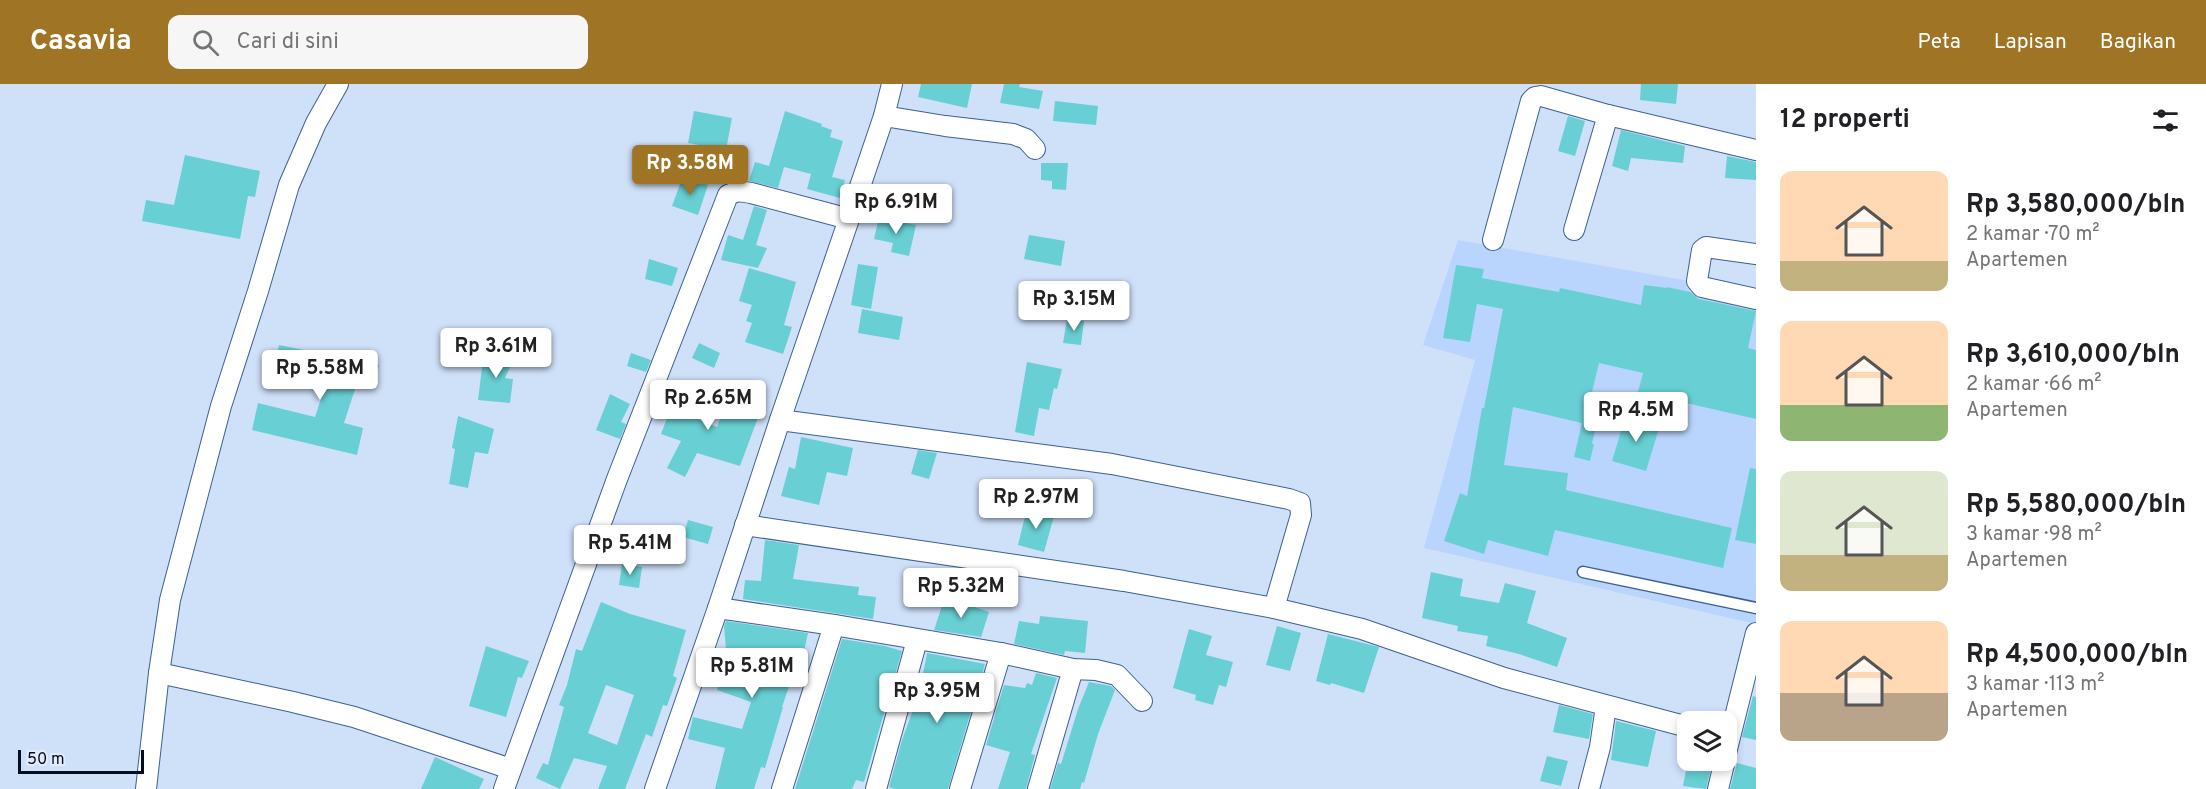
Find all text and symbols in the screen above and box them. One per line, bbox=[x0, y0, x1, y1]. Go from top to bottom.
search box bbox=[168, 15, 588, 69]
text: Casavia bbox=[30, 24, 132, 60]
icon: search bbox=[189, 26, 222, 59]
text: Cari di sini bbox=[237, 29, 339, 56]
text: Peta bbox=[1918, 29, 1961, 56]
text: Lapisan bbox=[1994, 29, 2067, 56]
text: Bagikan bbox=[2100, 29, 2176, 56]
text: 12 properti bbox=[1780, 104, 1910, 137]
icon: filters bbox=[2149, 104, 2182, 137]
pin: Rp 3.58M bbox=[628, 145, 752, 196]
text: Rp 3.58M bbox=[646, 151, 734, 177]
pin: Rp 6.91M bbox=[834, 184, 958, 235]
text: Rp 3,580,000/bln bbox=[1966, 189, 2185, 222]
text: Rp 6.91M bbox=[854, 190, 938, 216]
icon: home bbox=[1828, 195, 1900, 267]
text: 2 kamar · 70 m² bbox=[1966, 222, 2100, 248]
text: Apartemen bbox=[1966, 248, 2068, 274]
pin: Rp 3.15M bbox=[1012, 281, 1136, 332]
text: Rp 3.15M bbox=[1032, 287, 1116, 313]
pin: Rp 3.61M bbox=[434, 328, 558, 379]
text: Rp 3.61M bbox=[454, 334, 538, 360]
text: Rp 3,610,000/bln bbox=[1966, 339, 2180, 372]
icon: home bbox=[1828, 345, 1900, 417]
pin: Rp 5.58M bbox=[258, 350, 382, 401]
text: Rp 5.58M bbox=[276, 356, 364, 382]
text: 2 kamar · 66 m² bbox=[1966, 372, 2102, 398]
pin: Rp 2.65M bbox=[646, 380, 770, 431]
text: Rp 2.65M bbox=[664, 386, 752, 412]
pin: Rp 4.5M bbox=[1581, 392, 1691, 443]
text: Rp 4.5M bbox=[1598, 398, 1674, 424]
text: Apartemen bbox=[1966, 398, 2068, 424]
pin: Rp 2.97M bbox=[974, 479, 1098, 530]
text: Rp 2.97M bbox=[993, 485, 1079, 511]
text: Rp 5,580,000/bln bbox=[1966, 489, 2186, 522]
icon: home bbox=[1828, 495, 1900, 567]
text: 3 kamar · 98 m² bbox=[1966, 522, 2102, 548]
pin: Rp 5.41M bbox=[568, 525, 692, 576]
text: Rp 5.41M bbox=[588, 531, 672, 557]
text: Apartemen bbox=[1966, 548, 2068, 574]
pin: Rp 5.32M bbox=[899, 568, 1023, 619]
text: Rp 5.32M bbox=[917, 574, 1005, 600]
text: Rp 4,500,000/bln bbox=[1966, 639, 2188, 672]
icon: home bbox=[1828, 645, 1900, 717]
pin: Rp 5.81M bbox=[690, 648, 814, 699]
text: Rp 5.81M bbox=[710, 654, 794, 680]
text: 3 kamar · 113 m² bbox=[1966, 672, 2104, 698]
pin: Rp 3.95M bbox=[875, 673, 999, 724]
text: Rp 3.95M bbox=[893, 679, 981, 705]
text: Apartemen bbox=[1966, 698, 2068, 724]
map controls bbox=[1677, 711, 1737, 771]
button: layers bbox=[1677, 711, 1737, 771]
scale bar bbox=[18, 747, 144, 774]
text: 50 m bbox=[27, 750, 65, 770]

